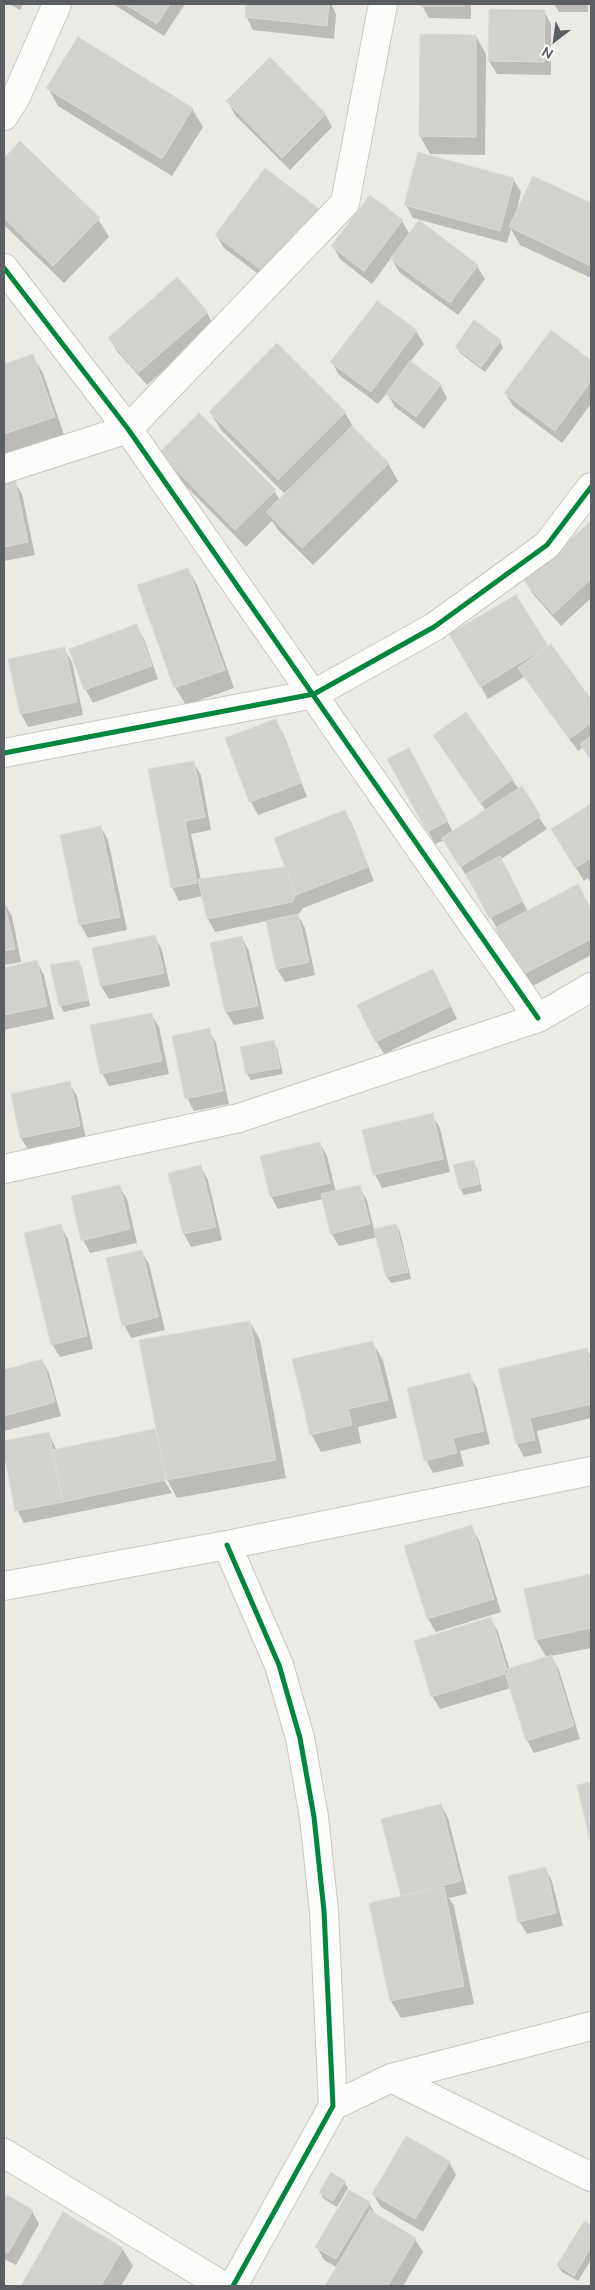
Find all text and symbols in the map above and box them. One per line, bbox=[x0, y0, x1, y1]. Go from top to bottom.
north arrow bbox=[530, 15, 580, 65]
text: N bbox=[539, 43, 556, 63]

